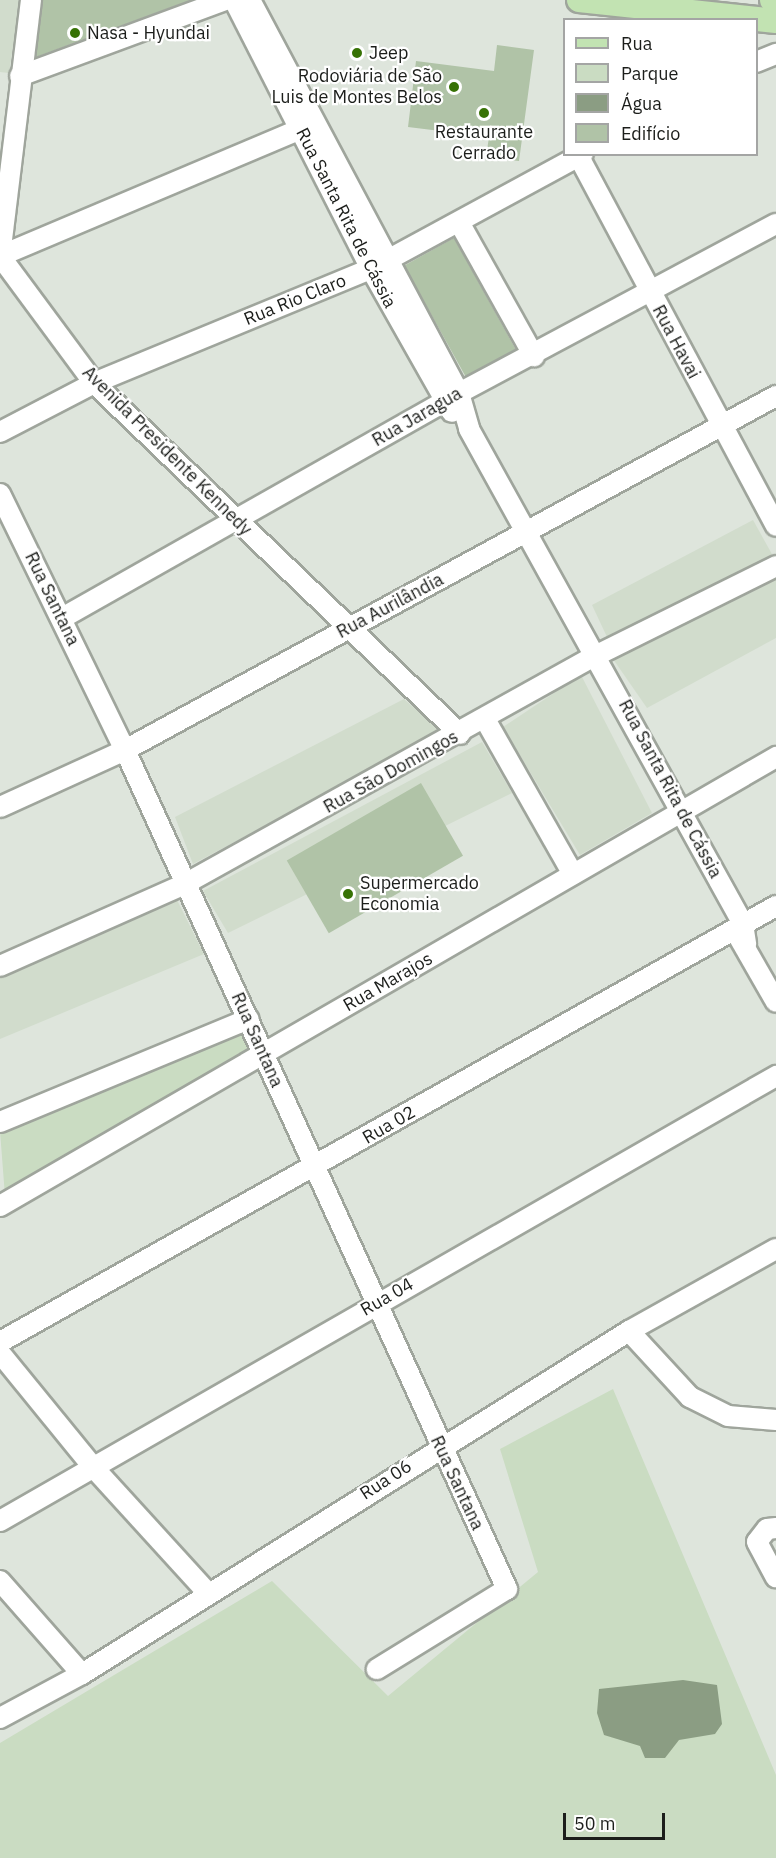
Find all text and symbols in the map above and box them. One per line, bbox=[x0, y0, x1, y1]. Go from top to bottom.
legend bbox=[563, 18, 758, 156]
place label: Nasa - Hyundai bbox=[87, 22, 210, 44]
marker: Nasa - Hyundai bbox=[68, 26, 82, 40]
text: Rua bbox=[621, 32, 652, 55]
place label: Jeep bbox=[369, 42, 408, 64]
marker: Jeep bbox=[350, 46, 364, 60]
text: Parque bbox=[621, 62, 678, 85]
place label: Rodoviária de São Luis de Montes Belos bbox=[271, 66, 442, 109]
marker: Rodoviária de São Luis de Montes Belos bbox=[447, 80, 461, 94]
text: Água bbox=[621, 92, 662, 115]
marker: Restaurante Cerrado bbox=[477, 106, 491, 120]
place label: Restaurante Cerrado bbox=[435, 122, 533, 164]
text: Edifício bbox=[621, 122, 680, 145]
street label: Rua Santa Rita de Cássia bbox=[291, 124, 401, 312]
street label: Rua Rio Claro bbox=[241, 270, 349, 330]
street label: Rua Havai bbox=[648, 301, 704, 383]
street label: Avenida Presidente Kennedy bbox=[78, 362, 256, 540]
street label: Rua Jaragua bbox=[368, 383, 466, 451]
street label: Rua Santana bbox=[20, 549, 84, 649]
street label: Rua Aurilândia bbox=[333, 569, 447, 643]
street label: Rua Santa Rita de Cássia bbox=[614, 696, 726, 882]
street label: Rua São Domingos bbox=[320, 726, 462, 818]
place label: Supermercado Economia bbox=[360, 873, 479, 916]
marker: Supermercado Economia bbox=[341, 887, 355, 901]
street label: Rua Marajos bbox=[340, 948, 436, 1016]
street label: Rua Santana bbox=[226, 989, 288, 1091]
street label: Rua 02 bbox=[359, 1101, 419, 1149]
street label: Rua 04 bbox=[357, 1273, 417, 1321]
street label: Rua Santana bbox=[426, 1432, 488, 1534]
street label: Rua 06 bbox=[356, 1455, 416, 1505]
scale bar bbox=[566, 1801, 668, 1839]
text: 50 m bbox=[574, 1812, 616, 1835]

